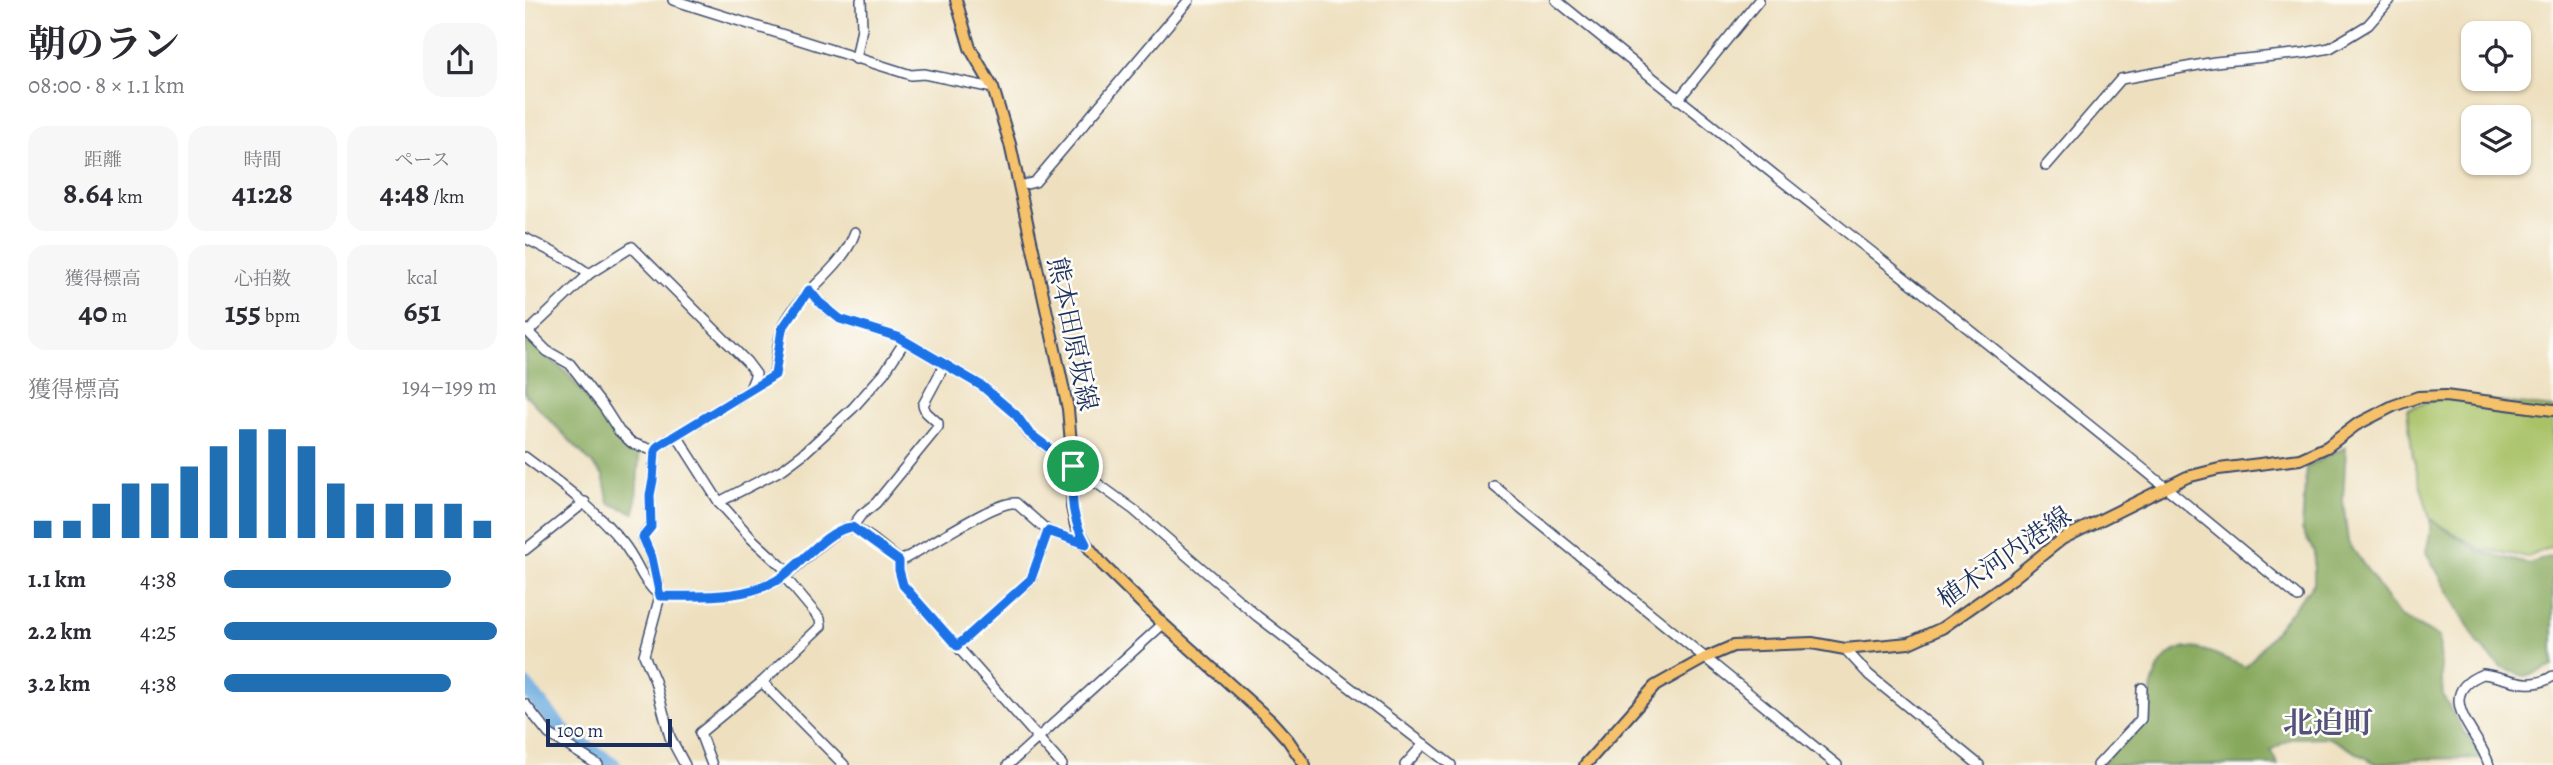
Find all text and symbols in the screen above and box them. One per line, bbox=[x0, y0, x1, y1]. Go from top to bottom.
text: 朝のラン bbox=[28, 18, 180, 70]
map controls bbox=[2461, 21, 2531, 175]
button: locate bbox=[2461, 21, 2531, 91]
button: share bbox=[423, 23, 497, 97]
text: 08:00 · 8 × 1.1 km bbox=[28, 70, 185, 101]
button: layers bbox=[2461, 105, 2531, 175]
text: 距離 bbox=[84, 147, 122, 173]
text: 時間 bbox=[243, 147, 282, 173]
text: ペース bbox=[394, 147, 450, 173]
text: 8.64 bbox=[63, 173, 114, 213]
text: 41:28 bbox=[232, 173, 293, 213]
text: 4:48 bbox=[380, 173, 429, 213]
text: km bbox=[114, 184, 143, 210]
text: /km bbox=[429, 184, 465, 210]
street label: 熊本田原坂線 bbox=[1039, 254, 1106, 414]
text: kcal bbox=[407, 265, 437, 291]
text: 獲得標高 bbox=[65, 266, 141, 292]
text: 心拍数 bbox=[234, 266, 291, 292]
text: 651 bbox=[403, 291, 441, 331]
text: 40 bbox=[78, 292, 108, 332]
text: 155 bbox=[225, 292, 261, 332]
text: m bbox=[108, 303, 127, 329]
text: bpm bbox=[261, 303, 300, 329]
text: 194–199 m bbox=[402, 371, 497, 402]
text: 獲得標高 bbox=[28, 374, 120, 405]
pin bbox=[1043, 436, 1103, 496]
icon: arrive bbox=[1054, 447, 1092, 485]
street label: 植木河内港線 bbox=[1930, 498, 2078, 616]
text: 1.1 km bbox=[28, 564, 86, 595]
text: 4:38 bbox=[140, 564, 177, 595]
text: 2.2 km bbox=[28, 616, 92, 647]
text: 4:25 bbox=[140, 616, 177, 647]
text: 3.2 km bbox=[28, 668, 91, 699]
text: 4:38 bbox=[140, 668, 177, 699]
district label: 北迫町 bbox=[2283, 703, 2373, 743]
scale bar bbox=[546, 716, 672, 748]
text: 100 m bbox=[557, 718, 603, 744]

